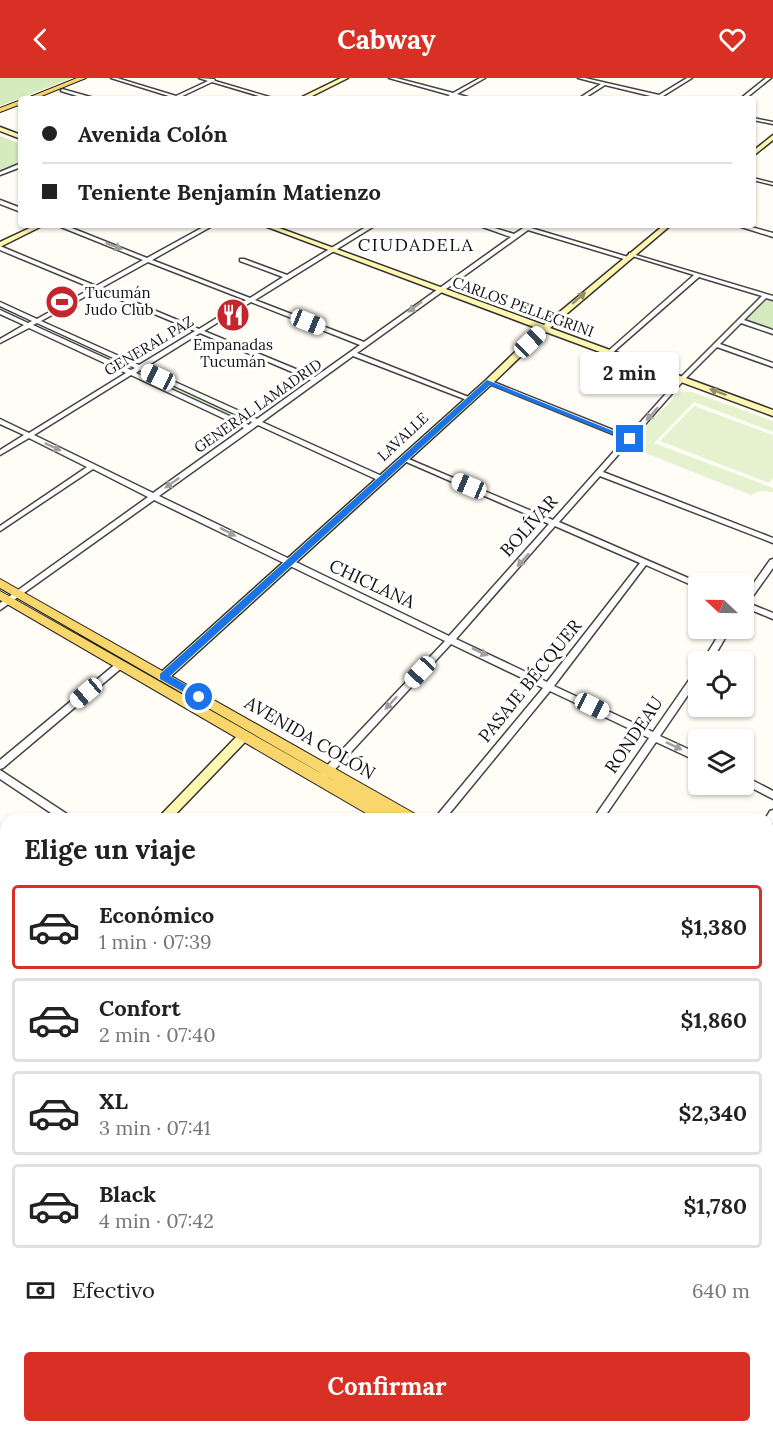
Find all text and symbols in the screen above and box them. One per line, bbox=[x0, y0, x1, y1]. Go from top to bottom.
text: Cabway bbox=[337, 22, 436, 56]
icon: back bbox=[24, 23, 57, 56]
icon: heart bbox=[716, 23, 749, 56]
text: Avenida Colón bbox=[78, 120, 228, 148]
text: Teniente Benjamín Matienzo bbox=[78, 178, 381, 206]
district label: CIUDADELA bbox=[358, 233, 474, 256]
one-way arrow bbox=[105, 241, 123, 251]
street label: CARLOS PELLEGRINI bbox=[450, 272, 597, 341]
place label: Tucumán Judo Club bbox=[84, 283, 154, 319]
sports icon: Tucumán Judo Club bbox=[44, 284, 80, 320]
one-way arrow bbox=[571, 292, 587, 305]
restaurant icon: Empanadas Tucumán bbox=[215, 297, 251, 333]
one-way arrow bbox=[407, 301, 423, 313]
car bbox=[288, 307, 328, 337]
street label: GENERAL PAZ bbox=[101, 311, 197, 380]
car bbox=[511, 323, 549, 361]
place label: Empanadas Tucumán bbox=[193, 335, 273, 371]
callout: 2 min bbox=[580, 352, 680, 394]
street label: GENERAL LAMADRID bbox=[190, 354, 325, 457]
text: 2 min bbox=[603, 360, 656, 385]
car bbox=[138, 361, 178, 393]
one-way arrow bbox=[709, 387, 727, 397]
one-way arrow bbox=[646, 406, 659, 421]
street label: LAVALLE bbox=[373, 408, 432, 465]
route end bbox=[616, 425, 643, 452]
one-way arrow bbox=[44, 442, 61, 451]
car bbox=[449, 471, 489, 501]
one-way arrow bbox=[165, 477, 181, 489]
street label: BOLÍVAR bbox=[495, 489, 563, 561]
one-way arrow bbox=[219, 527, 237, 537]
one-way arrow bbox=[516, 552, 530, 567]
street label: CHICLANA bbox=[326, 554, 419, 614]
north arrow bbox=[688, 573, 754, 639]
map controls bbox=[688, 573, 754, 795]
street label: PASAJE BÉCQUER bbox=[473, 614, 587, 747]
one-way arrow bbox=[471, 648, 488, 657]
button: locate bbox=[688, 651, 754, 717]
car bbox=[401, 653, 439, 691]
car bbox=[66, 675, 106, 711]
route start bbox=[185, 683, 212, 710]
street label: AVENIDA COLÓN bbox=[240, 690, 380, 784]
car bbox=[572, 690, 612, 722]
street label: RONDEAU bbox=[599, 692, 668, 778]
one-way arrow bbox=[384, 696, 398, 711]
button: layers bbox=[688, 729, 754, 795]
one-way arrow bbox=[666, 741, 683, 751]
text: Elige un viaje bbox=[24, 832, 196, 866]
icon: car bbox=[27, 900, 81, 954]
text: Económico bbox=[99, 901, 214, 929]
text: $1,380 bbox=[681, 913, 747, 941]
text: 1 min · 07:39 bbox=[99, 929, 212, 954]
icon: car bbox=[27, 993, 81, 1047]
text: Confort bbox=[99, 994, 181, 1022]
text: $1,860 bbox=[680, 1006, 747, 1034]
text: 2 min · 07:40 bbox=[99, 1022, 216, 1047]
icon: car bbox=[27, 1086, 81, 1140]
text: XL bbox=[99, 1087, 128, 1115]
text: $2,340 bbox=[678, 1099, 747, 1127]
text: 3 min · 07:41 bbox=[99, 1115, 211, 1140]
icon: car bbox=[27, 1179, 81, 1233]
text: Black bbox=[99, 1180, 156, 1208]
text: $1,780 bbox=[683, 1192, 747, 1220]
text: 4 min · 07:42 bbox=[99, 1208, 214, 1233]
icon: cash bbox=[24, 1274, 57, 1307]
text: Efectivo bbox=[72, 1276, 155, 1304]
text: 640 m bbox=[692, 1278, 750, 1303]
button: Confirmar bbox=[24, 1352, 750, 1421]

